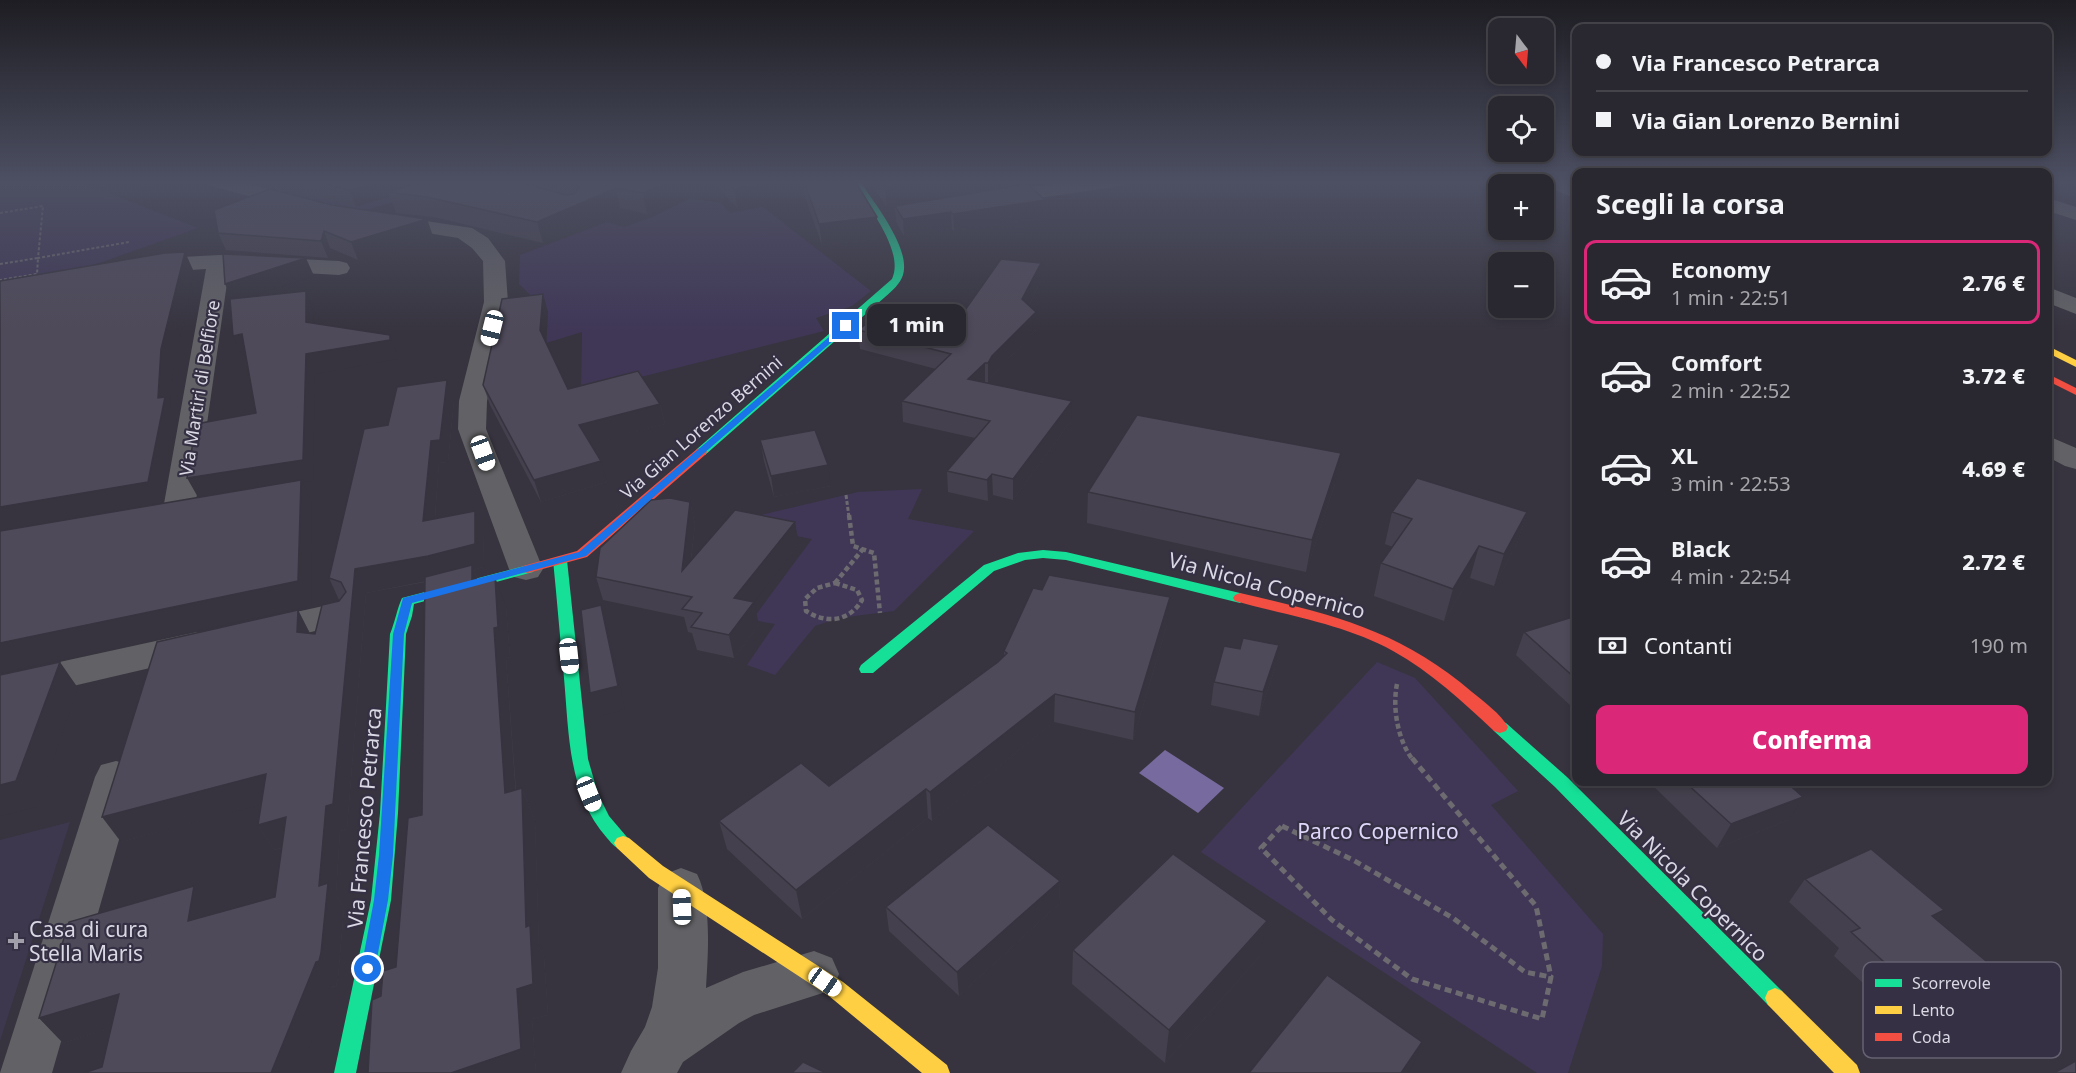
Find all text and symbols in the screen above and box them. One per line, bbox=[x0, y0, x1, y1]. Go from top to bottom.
north arrow bbox=[1488, 18, 1554, 84]
map controls bbox=[1488, 18, 1554, 318]
text: Via Francesco Petrarca bbox=[1632, 47, 1880, 77]
button: locate bbox=[1488, 96, 1554, 162]
text: Via Gian Lorenzo Bernini bbox=[1632, 105, 1900, 135]
button: + bbox=[1488, 174, 1554, 240]
text: Scegli la corsa bbox=[1596, 185, 1785, 222]
button: − bbox=[1488, 252, 1554, 318]
text: Economy bbox=[1671, 254, 1770, 284]
icon: car bbox=[1599, 255, 1653, 309]
text: 2.76 € bbox=[1962, 267, 2025, 297]
text: 1 min · 22:51 bbox=[1671, 284, 1791, 311]
street label: Via Martiri di Belfiore bbox=[173, 298, 225, 478]
callout: 1 min bbox=[867, 305, 966, 347]
car bbox=[479, 308, 505, 348]
text: 1 min bbox=[889, 311, 944, 338]
route end bbox=[832, 312, 859, 339]
text: Comfort bbox=[1671, 347, 1762, 377]
icon: car bbox=[1599, 348, 1653, 402]
street label: Via Gian Lorenzo Bernini bbox=[615, 350, 787, 504]
text: 3.72 € bbox=[1962, 360, 2025, 390]
text: 2 min · 22:52 bbox=[1671, 377, 1791, 404]
car bbox=[468, 433, 498, 473]
text: XL bbox=[1671, 440, 1698, 470]
icon: car bbox=[1599, 441, 1653, 495]
text: 4.69 € bbox=[1962, 453, 2025, 483]
text: 3 min · 22:53 bbox=[1671, 470, 1791, 497]
text: Black bbox=[1671, 533, 1730, 563]
icon: car bbox=[1599, 534, 1653, 588]
street label: Via Nicola Copernico bbox=[1165, 545, 1369, 625]
text: 2.72 € bbox=[1962, 546, 2025, 576]
text: 4 min · 22:54 bbox=[1671, 563, 1791, 590]
icon: cash bbox=[1596, 629, 1629, 662]
text: Contanti bbox=[1644, 630, 1732, 660]
text: 190 m bbox=[1970, 632, 2028, 659]
car bbox=[558, 637, 580, 675]
button: Conferma bbox=[1596, 705, 2028, 774]
street label: Via Francesco Petrarca bbox=[340, 706, 388, 930]
car bbox=[574, 774, 604, 814]
street label: Via Nicola Copernico bbox=[1611, 804, 1775, 968]
park label: Parco Copernico bbox=[1297, 817, 1459, 845]
car bbox=[672, 889, 692, 925]
place label: Casa di cura Stella Maris bbox=[29, 915, 148, 967]
marker: Casa di cura Stella Maris bbox=[7, 932, 25, 950]
route start bbox=[354, 955, 381, 982]
legend bbox=[1863, 962, 2061, 1058]
car bbox=[805, 964, 845, 1000]
text: Scorrevole bbox=[1912, 972, 1991, 994]
text: Lento bbox=[1912, 999, 1955, 1021]
text: Coda bbox=[1912, 1026, 1951, 1048]

